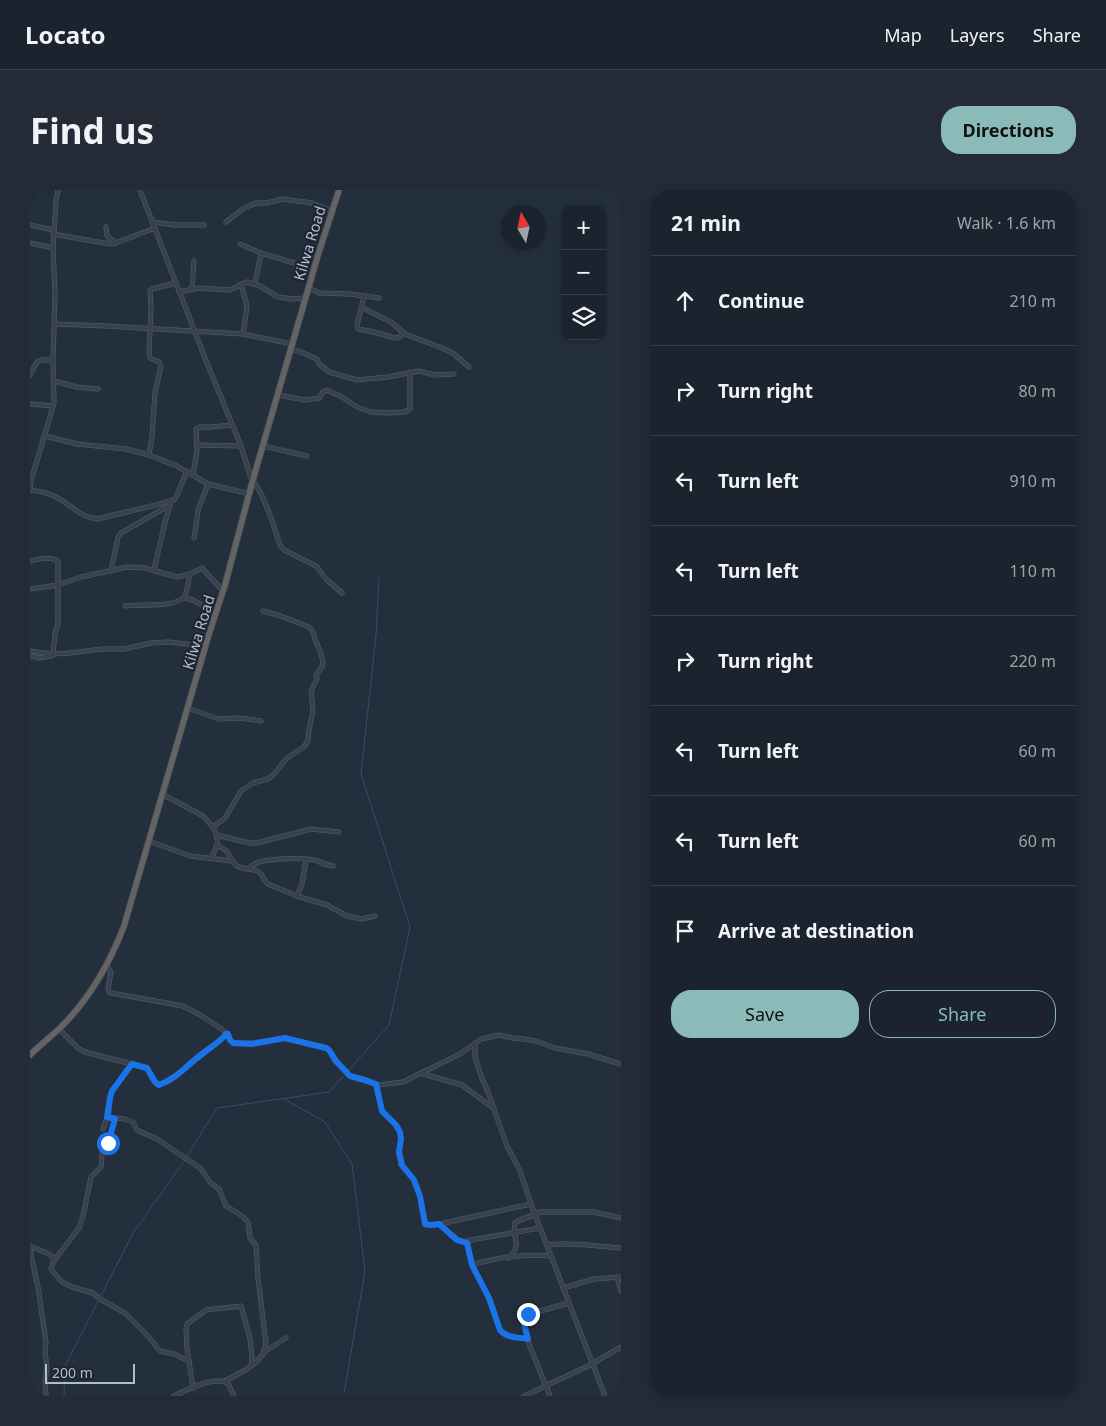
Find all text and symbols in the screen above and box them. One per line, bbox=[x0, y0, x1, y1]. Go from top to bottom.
text: Locato bbox=[25, 18, 106, 51]
text: Map bbox=[884, 23, 922, 47]
text: Layers bbox=[950, 23, 1005, 47]
text: Share bbox=[1033, 23, 1081, 47]
button: Directions bbox=[941, 106, 1076, 154]
text: Find us bbox=[30, 107, 154, 154]
street label: Kilwa Road bbox=[288, 203, 330, 283]
north arrow bbox=[501, 205, 546, 250]
map controls bbox=[561, 205, 606, 340]
button: + bbox=[561, 205, 606, 250]
text: 21 min bbox=[671, 209, 741, 237]
text: Walk · 1.6 km bbox=[957, 212, 1056, 234]
button: − bbox=[561, 250, 606, 295]
icon: ahead bbox=[671, 287, 699, 315]
text: Continue bbox=[718, 288, 804, 314]
text: 210 m bbox=[1009, 290, 1056, 312]
button: layers bbox=[561, 295, 606, 340]
icon: right bbox=[671, 377, 699, 405]
text: Turn right bbox=[718, 378, 813, 404]
text: 80 m bbox=[1019, 380, 1056, 402]
icon: left bbox=[671, 467, 699, 495]
text: Turn left bbox=[718, 468, 799, 494]
text: 910 m bbox=[1009, 470, 1056, 492]
icon: left bbox=[671, 557, 699, 585]
text: Turn left bbox=[718, 558, 799, 584]
text: 110 m bbox=[1009, 560, 1056, 582]
street label: Kilwa Road bbox=[177, 592, 219, 672]
icon: right bbox=[671, 647, 699, 675]
text: Turn right bbox=[718, 648, 813, 674]
text: 220 m bbox=[1009, 650, 1056, 672]
icon: left bbox=[671, 737, 699, 765]
text: Turn left bbox=[718, 738, 799, 764]
text: 60 m bbox=[1019, 740, 1056, 762]
icon: left bbox=[671, 827, 699, 855]
text: Turn left bbox=[718, 828, 799, 854]
text: 60 m bbox=[1019, 830, 1056, 852]
icon: arrive bbox=[671, 917, 699, 945]
text: Arrive at destination bbox=[718, 918, 914, 944]
button: Save bbox=[671, 990, 859, 1038]
button: Share bbox=[869, 990, 1056, 1038]
route start bbox=[97, 1132, 120, 1155]
route end bbox=[517, 1303, 540, 1326]
scale bar bbox=[45, 1361, 135, 1384]
text: 200 m bbox=[52, 1363, 93, 1382]

